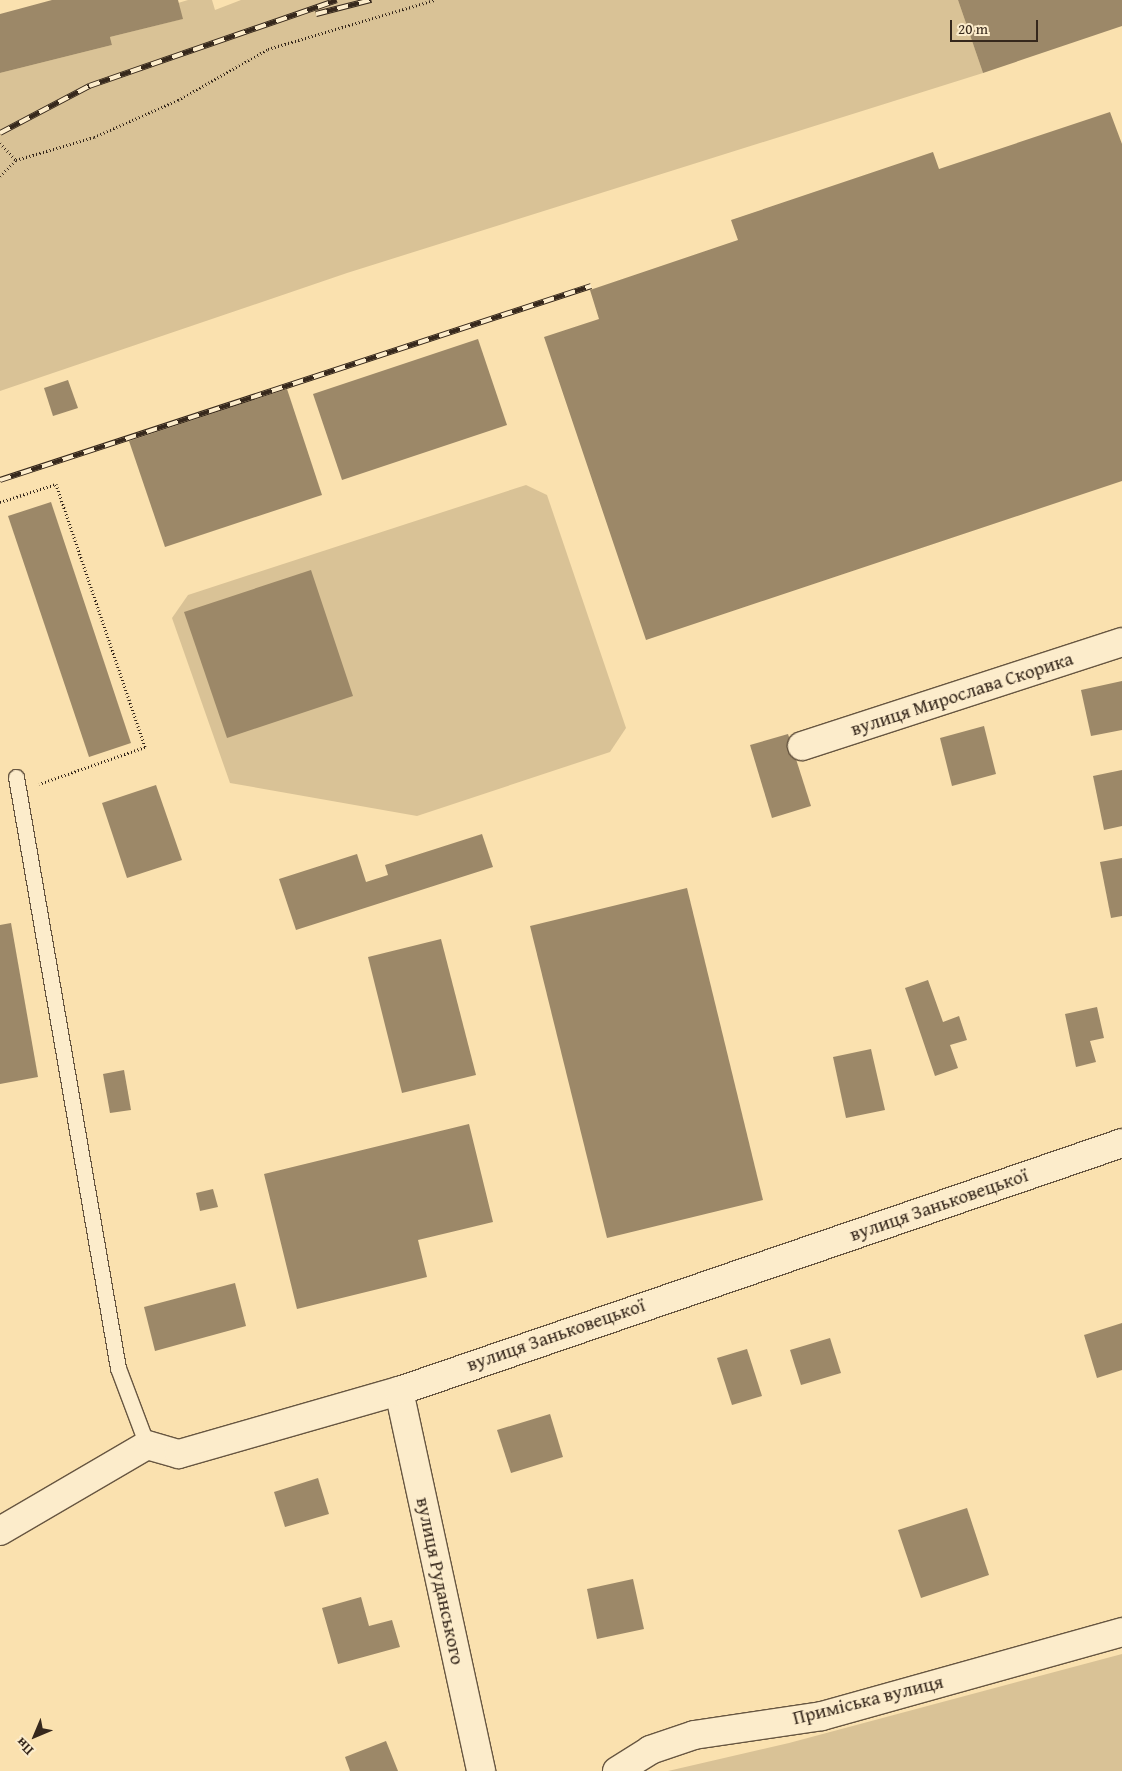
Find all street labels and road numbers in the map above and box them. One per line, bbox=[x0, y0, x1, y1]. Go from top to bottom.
street label: вулиця Мирослава Скорика bbox=[848, 647, 1076, 741]
street label: вулиця Заньковецької bbox=[847, 1164, 1031, 1246]
street label: вулиця Заньковецької bbox=[464, 1294, 648, 1376]
street label: вулиця Руданського bbox=[411, 1495, 469, 1667]
street label: Приміська вулиця bbox=[790, 1670, 946, 1730]

